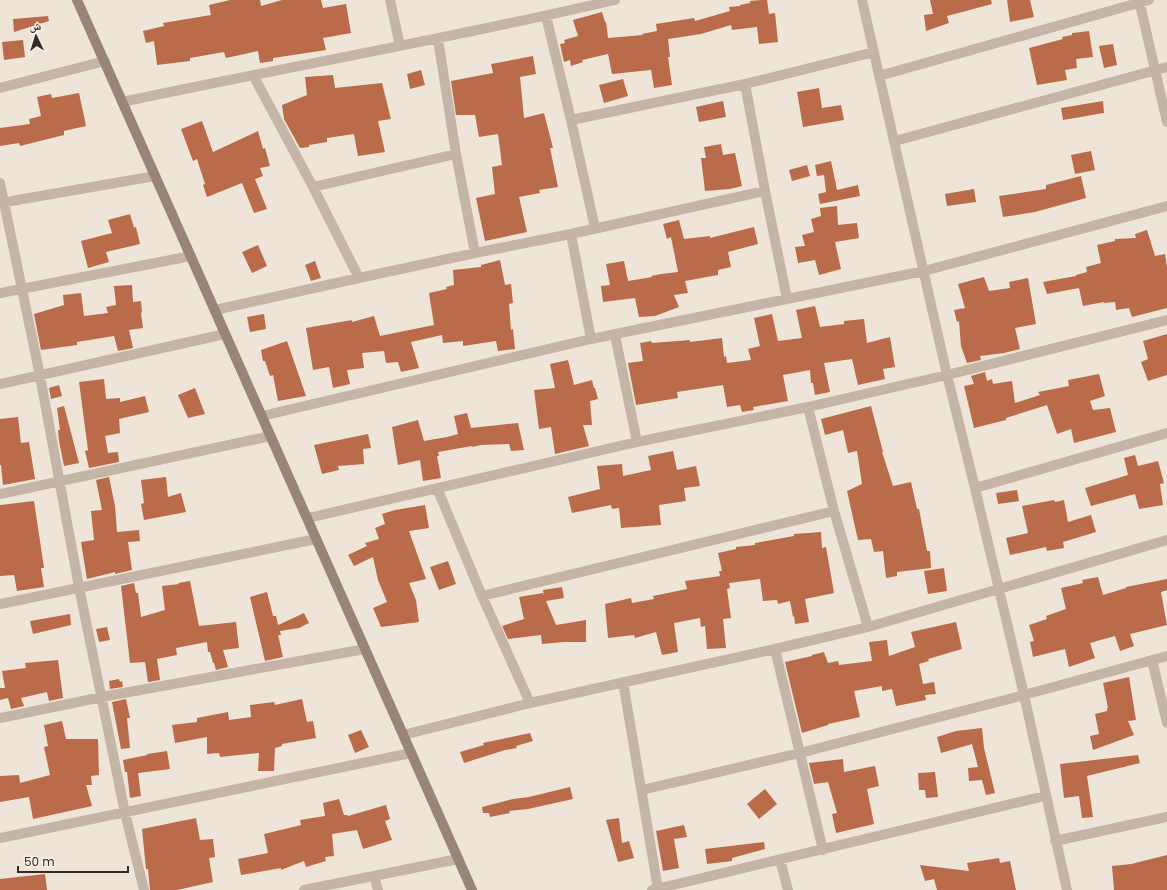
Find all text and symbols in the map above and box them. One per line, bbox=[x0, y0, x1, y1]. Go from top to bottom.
north arrow bbox=[16, 16, 56, 56]
text: ش bbox=[29, 18, 42, 34]
scale bar bbox=[18, 848, 128, 874]
text: 50 m bbox=[24, 853, 55, 870]

